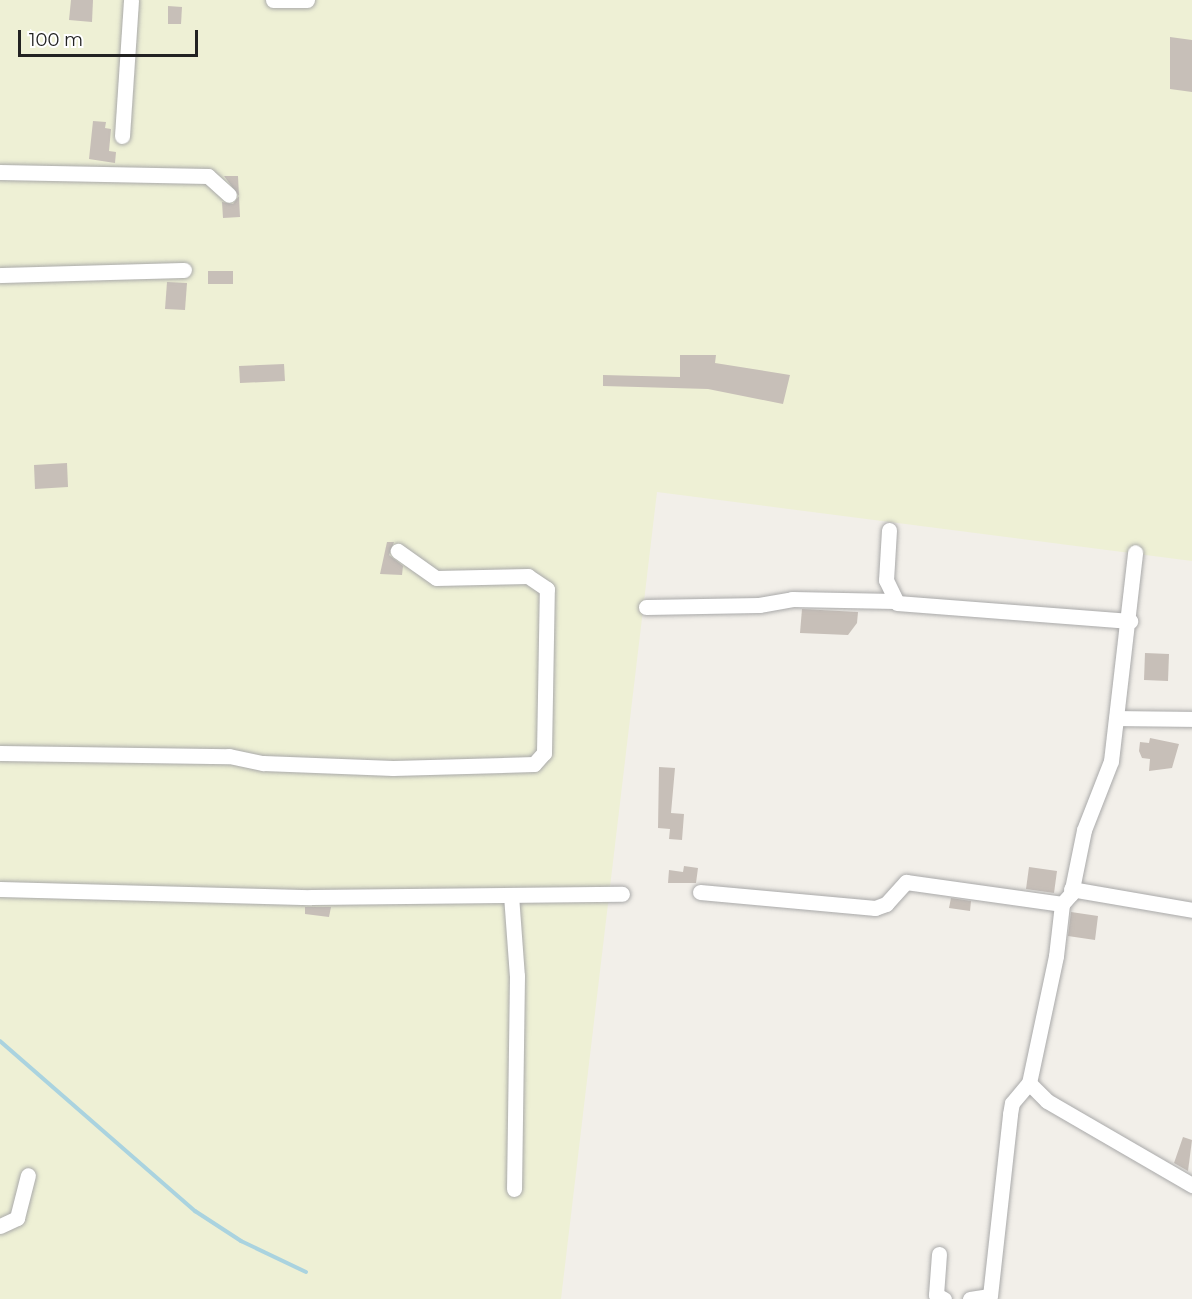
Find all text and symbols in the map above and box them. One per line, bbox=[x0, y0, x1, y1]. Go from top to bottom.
scale bar bbox=[21, 18, 201, 56]
text: 100 m bbox=[29, 29, 83, 51]

